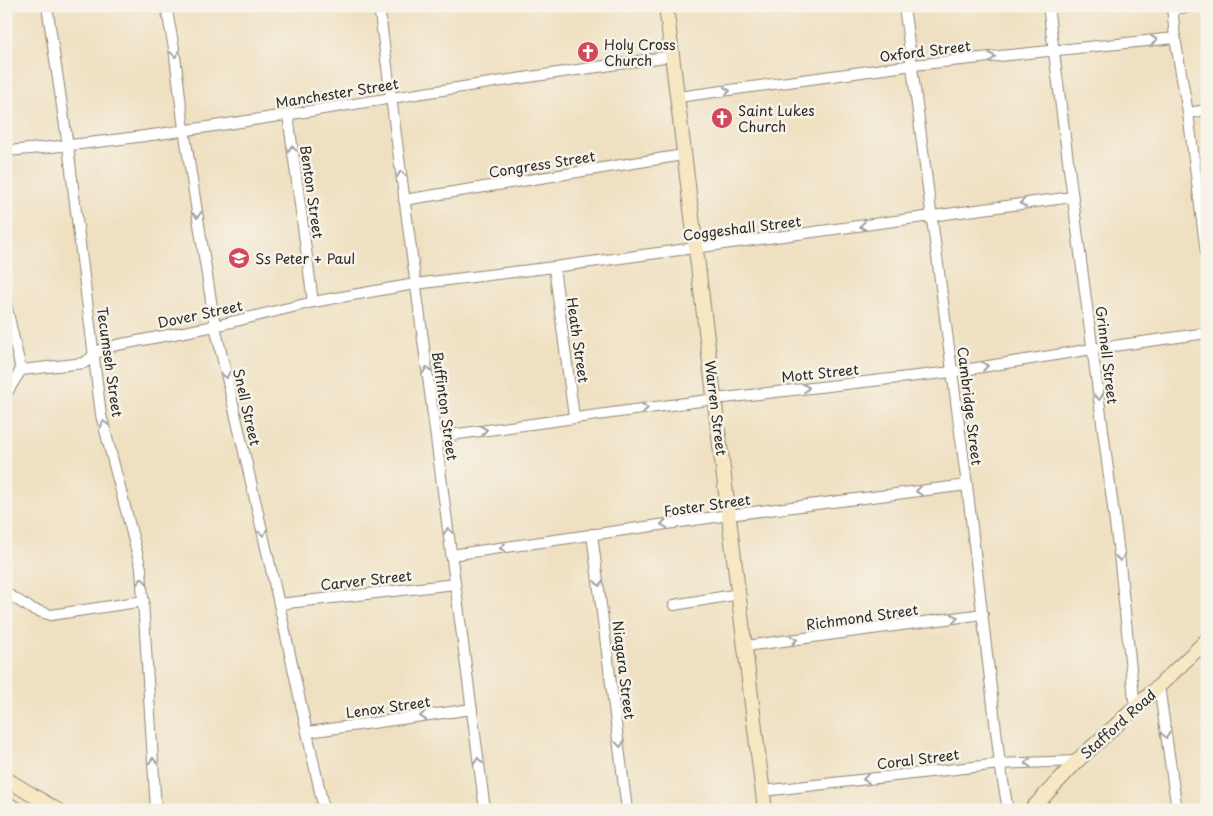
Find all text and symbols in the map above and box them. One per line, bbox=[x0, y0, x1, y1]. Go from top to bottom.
place label: Holy Cross Church bbox=[604, 34, 676, 71]
street label: Oxford Street bbox=[878, 35, 972, 67]
one-way arrow bbox=[1150, 35, 1158, 46]
church icon: Holy Cross Church bbox=[576, 40, 600, 64]
one-way arrow bbox=[169, 50, 180, 58]
one-way arrow bbox=[988, 52, 996, 63]
street label: Manchester Street bbox=[274, 73, 400, 113]
one-way arrow bbox=[722, 86, 731, 96]
place label: Saint Lukes Church bbox=[738, 100, 815, 137]
church icon: Saint Lukes Church bbox=[710, 106, 734, 130]
street label: Benton Street bbox=[295, 144, 329, 240]
one-way arrow bbox=[288, 145, 298, 154]
street label: Congress Street bbox=[487, 145, 597, 183]
one-way arrow bbox=[396, 170, 407, 178]
one-way arrow bbox=[1019, 198, 1028, 208]
street label: Coggeshall Street bbox=[682, 210, 803, 246]
one-way arrow bbox=[192, 211, 202, 219]
one-way arrow bbox=[858, 220, 866, 231]
school or university icon: Ss Peter + Paul bbox=[227, 246, 251, 270]
place label: Ss Peter + Paul bbox=[255, 248, 355, 269]
street label: Dover Street bbox=[156, 295, 245, 333]
street label: Heath Street bbox=[562, 296, 594, 384]
street label: Grinnell Street bbox=[1091, 305, 1123, 406]
street label: Tecumseh Street bbox=[92, 306, 128, 419]
street label: Cambridge Street bbox=[952, 346, 988, 467]
street label: Buffinton Street bbox=[427, 350, 463, 462]
street label: Mott Street bbox=[780, 358, 860, 387]
street label: Warren Street bbox=[700, 359, 732, 457]
one-way arrow bbox=[980, 362, 989, 372]
one-way arrow bbox=[422, 365, 433, 373]
street label: Snell Street bbox=[228, 366, 266, 448]
one-way arrow bbox=[220, 370, 231, 379]
one-way arrow bbox=[802, 383, 810, 394]
one-way arrow bbox=[1093, 393, 1104, 401]
one-way arrow bbox=[641, 403, 649, 414]
one-way arrow bbox=[99, 420, 109, 428]
one-way arrow bbox=[480, 426, 488, 436]
one-way arrow bbox=[914, 485, 922, 496]
street label: Foster Street bbox=[662, 488, 752, 521]
one-way arrow bbox=[659, 519, 668, 529]
one-way arrow bbox=[443, 527, 454, 535]
one-way arrow bbox=[257, 529, 268, 538]
one-way arrow bbox=[498, 542, 507, 552]
one-way arrow bbox=[1114, 554, 1125, 562]
street label: Carver Street bbox=[319, 565, 413, 595]
one-way arrow bbox=[137, 577, 148, 585]
one-way arrow bbox=[593, 579, 604, 587]
street label: Richmond Street bbox=[804, 599, 920, 635]
one-way arrow bbox=[951, 613, 959, 624]
street label: Niagara Street bbox=[608, 619, 641, 721]
one-way arrow bbox=[790, 635, 798, 645]
street label: Stafford Road bbox=[1076, 684, 1160, 764]
street label: Lenox Street bbox=[344, 691, 432, 723]
one-way arrow bbox=[419, 710, 427, 721]
one-way arrow bbox=[1161, 730, 1171, 739]
one-way arrow bbox=[614, 740, 625, 748]
street label: Coral Street bbox=[876, 743, 961, 774]
one-way arrow bbox=[147, 757, 158, 765]
one-way arrow bbox=[474, 757, 484, 766]
one-way arrow bbox=[1024, 757, 1032, 768]
one-way arrow bbox=[862, 773, 870, 784]

